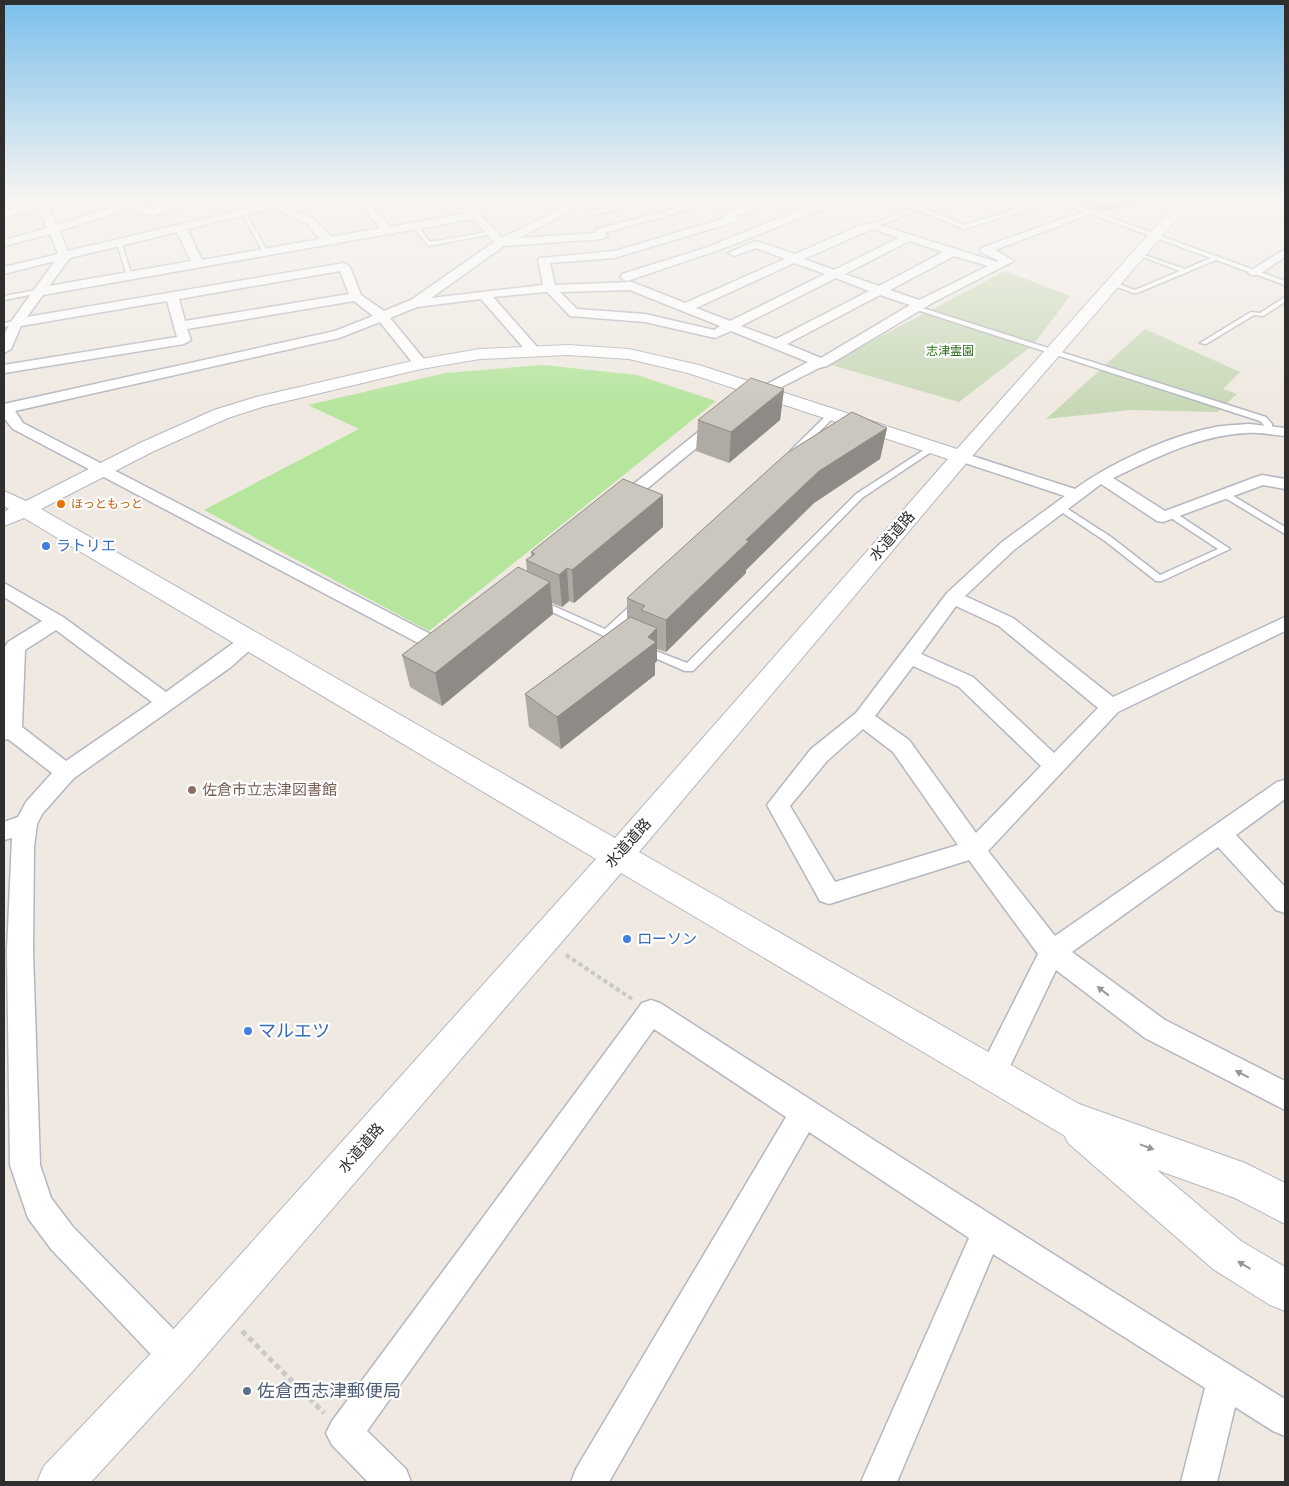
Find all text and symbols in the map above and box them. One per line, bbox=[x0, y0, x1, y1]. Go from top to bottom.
park label: 志津霊園 bbox=[926, 344, 974, 358]
place label: ほっともっと bbox=[71, 497, 143, 511]
marker: ほっともっと bbox=[55, 498, 67, 510]
street label: 水道道路 bbox=[866, 507, 918, 565]
place label: ラトリエ bbox=[56, 537, 116, 555]
marker: ラトリエ bbox=[40, 540, 52, 552]
place label: 佐倉市立志津図書館 bbox=[202, 781, 337, 799]
marker: 佐倉市立志津図書館 bbox=[186, 784, 198, 796]
street label: 水道道路 bbox=[601, 815, 655, 871]
place label: ローソン bbox=[637, 930, 697, 948]
marker: ローソン bbox=[621, 933, 633, 945]
one-way arrow bbox=[1096, 986, 1110, 996]
place label: マルエツ bbox=[258, 1020, 330, 1042]
marker: マルエツ bbox=[242, 1025, 254, 1037]
one-way arrow bbox=[1235, 1070, 1249, 1078]
street label: 水道道路 bbox=[335, 1119, 387, 1177]
one-way arrow bbox=[1140, 1144, 1155, 1151]
one-way arrow bbox=[1237, 1261, 1250, 1270]
place label: 佐倉西志津郵便局 bbox=[257, 1380, 401, 1402]
marker: 佐倉西志津郵便局 bbox=[241, 1385, 253, 1397]

